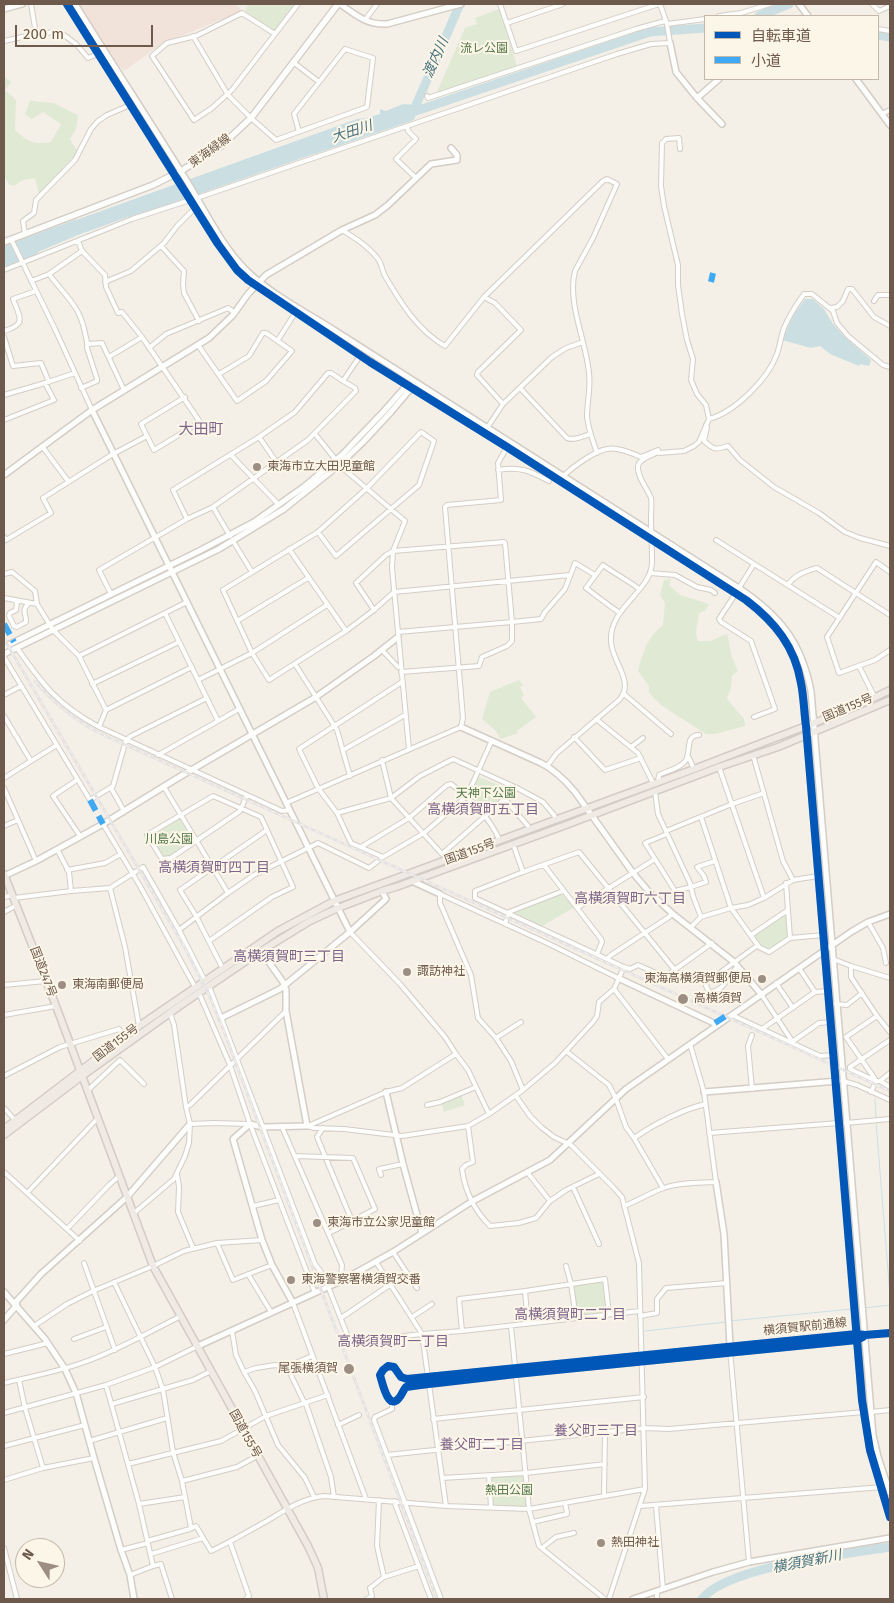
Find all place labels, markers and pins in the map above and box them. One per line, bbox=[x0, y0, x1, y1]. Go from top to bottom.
place label: 東海市立大田児童館 bbox=[267, 460, 375, 474]
marker: 東海市立大田児童館 bbox=[251, 461, 263, 473]
place label: 諏訪神社 bbox=[417, 965, 465, 979]
marker: 諏訪神社 bbox=[401, 966, 413, 978]
place label: 東海高横須賀郵便局 bbox=[644, 972, 752, 986]
marker: 東海高横須賀郵便局 bbox=[756, 973, 768, 985]
place label: 東海南郵便局 bbox=[72, 978, 144, 992]
marker: 東海南郵便局 bbox=[56, 979, 68, 991]
marker: 高横須賀 bbox=[676, 992, 690, 1006]
place label: 高横須賀 bbox=[694, 992, 742, 1006]
place label: 東海市立公家児童館 bbox=[327, 1216, 435, 1230]
marker: 東海市立公家児童館 bbox=[311, 1217, 323, 1229]
place label: 東海警察署横須賀交番 bbox=[301, 1273, 421, 1287]
marker: 東海警察署横須賀交番 bbox=[285, 1274, 297, 1286]
place label: 尾張横須賀 bbox=[278, 1362, 338, 1376]
marker: 尾張横須賀 bbox=[342, 1362, 356, 1376]
place label: 熱田神社 bbox=[611, 1536, 659, 1550]
marker: 熱田神社 bbox=[595, 1537, 607, 1549]

